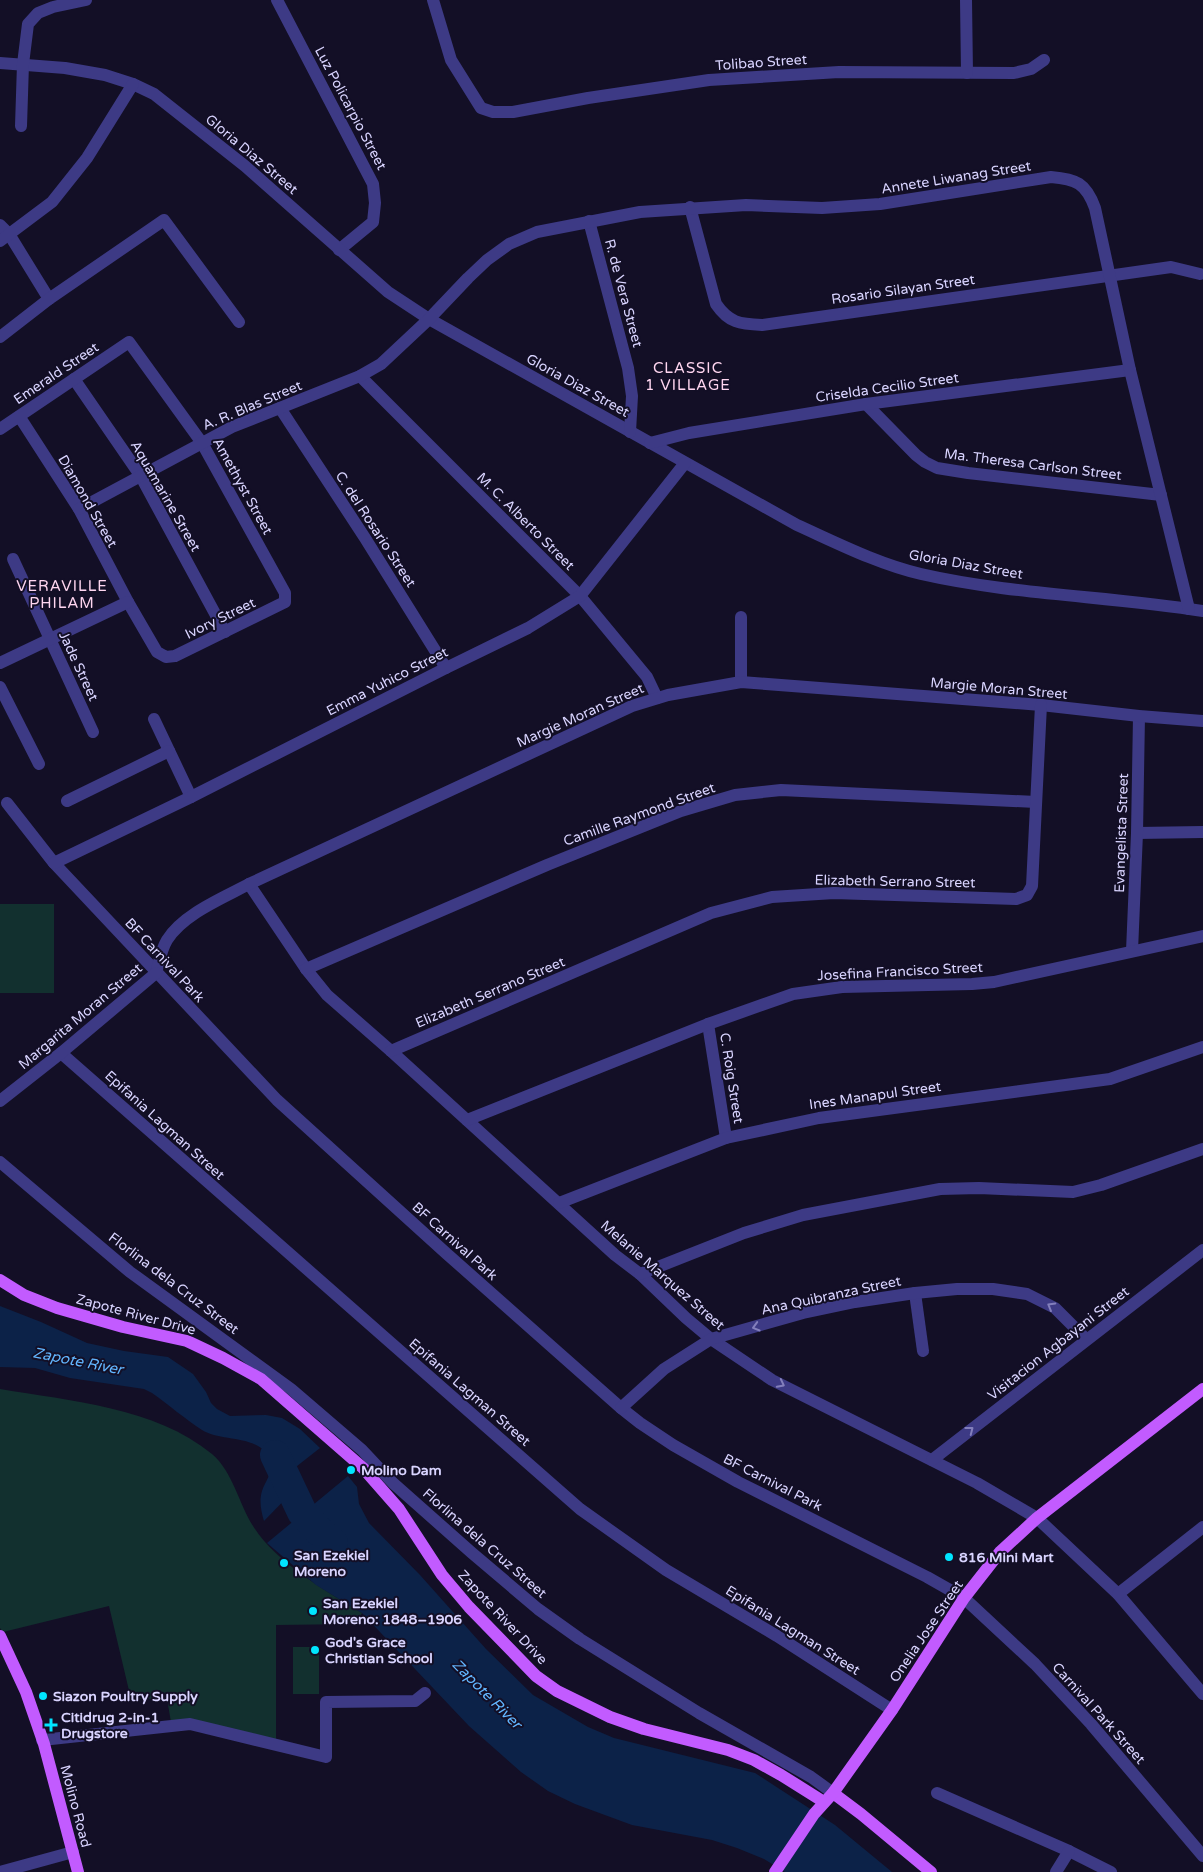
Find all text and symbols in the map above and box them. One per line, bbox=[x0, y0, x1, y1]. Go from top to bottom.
street label: Luz Policarpio Street bbox=[311, 44, 391, 173]
street label: Tolibao Street bbox=[715, 51, 808, 74]
street label: Gloria Diaz Street bbox=[202, 111, 302, 198]
street label: Annete Liwanag Street bbox=[880, 157, 1033, 198]
street label: R. de Vera Street bbox=[601, 237, 646, 350]
street label: Rosario Silayan Street bbox=[830, 271, 977, 308]
street label: Emerald Street bbox=[11, 338, 103, 408]
street label: Gloria Diaz Street bbox=[523, 350, 633, 421]
district label: CLASSIC 1 VILLAGE bbox=[645, 359, 731, 394]
street label: Criselda Cecilio Street bbox=[814, 369, 960, 406]
street label: A. R. Blas Street bbox=[200, 377, 305, 434]
street label: Amethyst Street bbox=[209, 435, 277, 538]
street label: Aquamarine Street bbox=[127, 438, 205, 555]
street label: Ma. Theresa Carlson Street bbox=[943, 445, 1123, 484]
street label: Diamond Street bbox=[54, 452, 121, 551]
street label: C. del Rosario Street bbox=[332, 468, 420, 591]
street label: M. C. Alberto Street bbox=[473, 469, 578, 574]
street label: Gloria Diaz Street bbox=[908, 546, 1025, 583]
district label: VERAVILLE PHILAM bbox=[16, 577, 108, 612]
street label: Ivory Street bbox=[182, 594, 259, 643]
street label: Jade Street bbox=[55, 629, 102, 704]
street label: Emma Yuhico Street bbox=[324, 643, 451, 719]
street label: Margie Moran Street bbox=[930, 674, 1069, 703]
street label: Margie Moran Street bbox=[514, 679, 647, 751]
street label: Evangelista Street bbox=[1111, 772, 1132, 893]
street label: Camille Raymond Street bbox=[561, 779, 718, 850]
street label: Elizabeth Serrano Street bbox=[814, 872, 976, 891]
street label: BF Carnival Park bbox=[121, 915, 208, 1006]
street label: Elizabeth Serrano Street bbox=[413, 953, 568, 1032]
street label: Margarita Moran Street bbox=[15, 959, 146, 1073]
street label: Josefina Francisco Street bbox=[817, 959, 984, 984]
street label: C. Roig Street bbox=[716, 1032, 747, 1125]
street label: Epifania Lagman Street bbox=[101, 1067, 229, 1184]
street label: Ines Manapul Street bbox=[808, 1078, 943, 1113]
street label: BF Carnival Park bbox=[408, 1199, 501, 1284]
street label: Melanie Marquez Street bbox=[597, 1217, 729, 1334]
street label: Florlina dela Cruz Street bbox=[105, 1229, 243, 1338]
street label: Ana Quibranza Street bbox=[760, 1272, 903, 1319]
street label: Visitacion Agbayani Street bbox=[984, 1282, 1133, 1404]
street label: Zapote River Drive bbox=[74, 1290, 198, 1339]
one-way arrow bbox=[1047, 1302, 1056, 1312]
one-way arrow bbox=[752, 1321, 760, 1331]
street label: Epifania Lagman Street bbox=[405, 1335, 534, 1450]
water label: Zapote River bbox=[32, 1343, 127, 1379]
one-way arrow bbox=[776, 1378, 785, 1388]
one-way arrow bbox=[964, 1427, 974, 1436]
street label: BF Carnival Park bbox=[720, 1450, 826, 1515]
place label: Molino Dam bbox=[361, 1462, 442, 1479]
marker: Molino Dam bbox=[345, 1464, 357, 1476]
street label: Florlina dela Cruz Street bbox=[419, 1485, 551, 1602]
place label: San Ezekiel Moreno bbox=[294, 1547, 369, 1580]
place label: 816 Mini Mart bbox=[959, 1549, 1054, 1566]
marker: 816 Mini Mart bbox=[943, 1551, 955, 1563]
marker: San Ezekiel Moreno bbox=[278, 1557, 290, 1569]
street label: Zapote River Drive bbox=[454, 1567, 551, 1668]
street label: Onelia Jose Street bbox=[886, 1576, 967, 1686]
street label: Epifania Lagman Street bbox=[722, 1582, 864, 1679]
place label: San Ezekiel Moreno: 1848–1906 bbox=[323, 1595, 462, 1628]
marker: San Ezekiel Moreno: 1848–1906 bbox=[307, 1605, 319, 1617]
place label: God's Grace Christian School bbox=[325, 1634, 433, 1667]
marker: God's Grace Christian School bbox=[309, 1644, 321, 1656]
water label: Zapote River bbox=[448, 1655, 527, 1734]
street label: Carnival Park Street bbox=[1049, 1659, 1149, 1768]
place label: Siazon Poultry Supply bbox=[53, 1688, 198, 1705]
marker: Siazon Poultry Supply bbox=[37, 1690, 49, 1702]
place label: Citidrug 2-in-1 Drugstore bbox=[61, 1709, 159, 1742]
marker: Citidrug 2-in-1 Drugstore bbox=[45, 1719, 57, 1731]
street label: Molino Road bbox=[56, 1763, 95, 1849]

